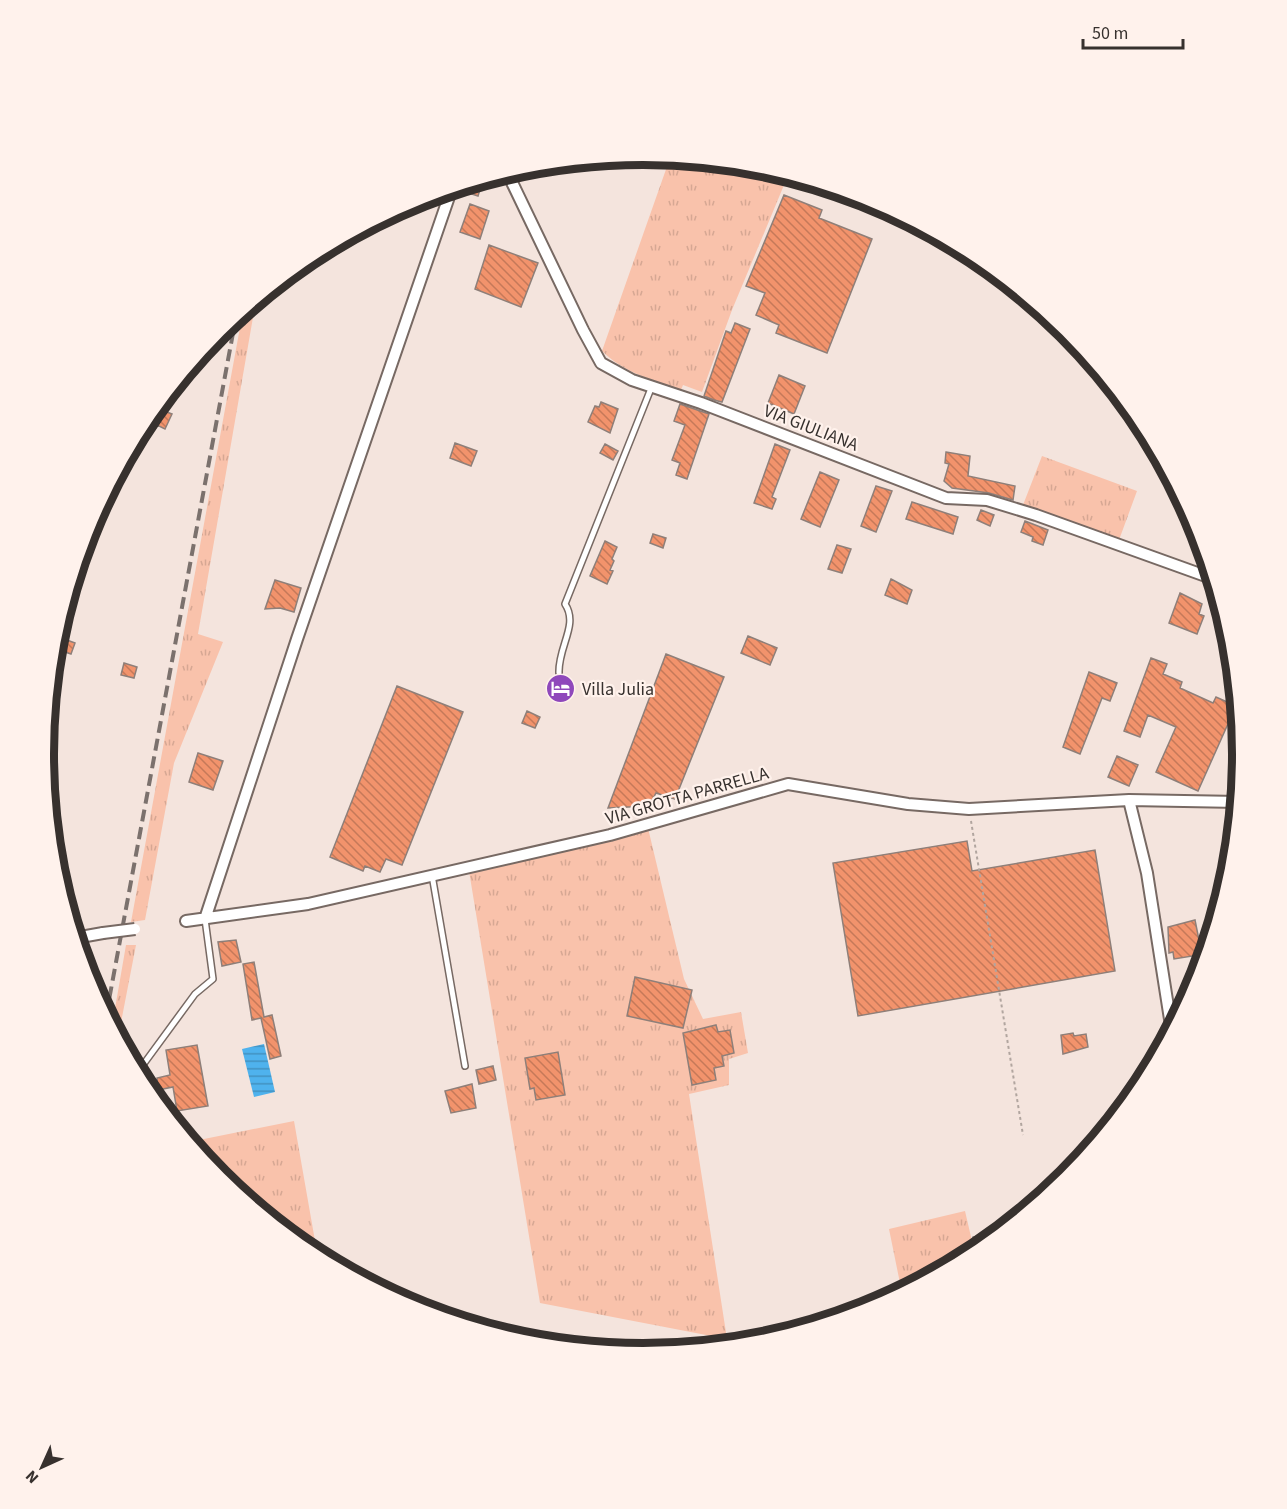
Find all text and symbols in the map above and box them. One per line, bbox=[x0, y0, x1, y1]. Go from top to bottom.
scale bar bbox=[1083, 12, 1184, 50]
text: 50 m bbox=[1092, 21, 1128, 46]
street label: VIA GIULIANA bbox=[760, 398, 862, 458]
hotel icon: Villa Julia bbox=[545, 673, 577, 705]
place label: Villa Julia bbox=[582, 677, 654, 702]
street label: VIA GROTTA PARRELLA bbox=[603, 761, 772, 831]
north arrow bbox=[12, 1437, 72, 1497]
text: N bbox=[21, 1465, 44, 1488]

